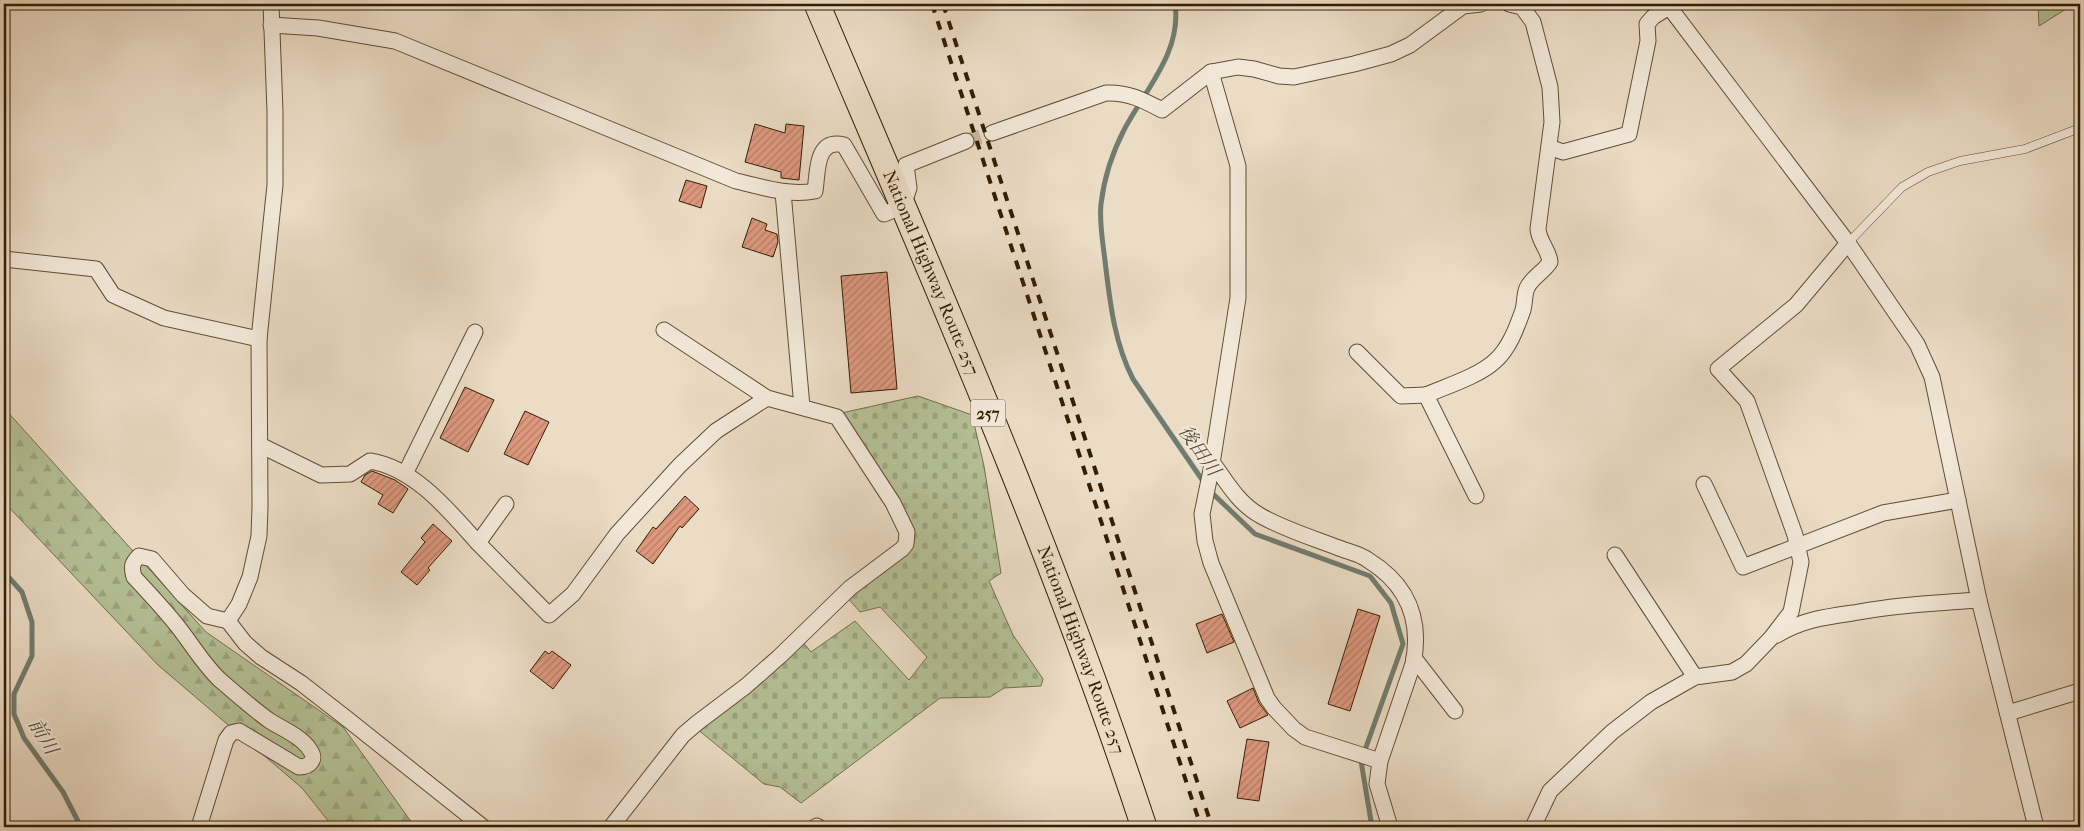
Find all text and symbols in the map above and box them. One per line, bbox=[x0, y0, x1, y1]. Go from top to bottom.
street label: National Highway Route 257 bbox=[878, 167, 983, 379]
road number: 257 bbox=[970, 399, 1006, 426]
water label: 後田川 bbox=[1174, 421, 1226, 482]
street label: National Highway Route 257 bbox=[1033, 543, 1129, 757]
water label: 前川 bbox=[24, 715, 63, 760]

